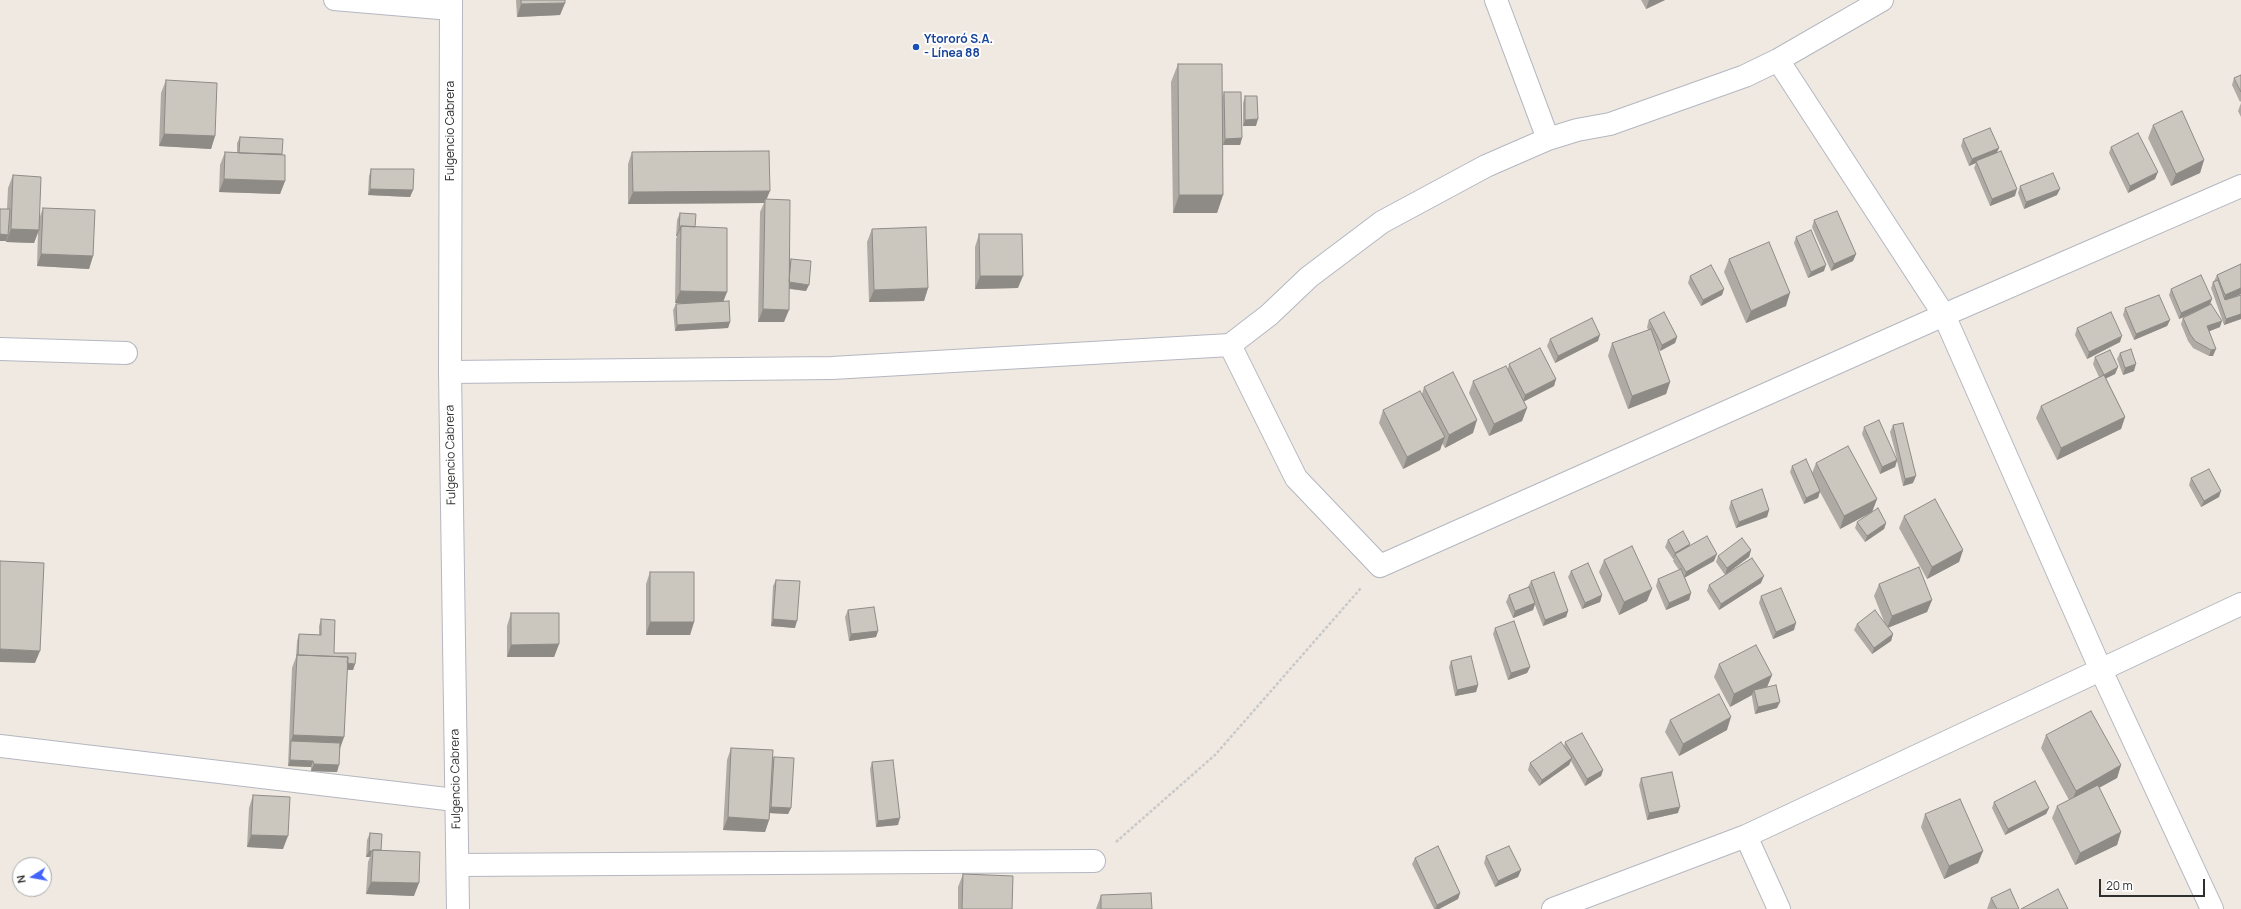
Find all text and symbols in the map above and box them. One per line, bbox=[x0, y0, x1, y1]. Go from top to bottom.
place label: Ytororó S.A. - Línea 88 bbox=[924, 33, 993, 61]
marker: Ytororó S.A. - Línea 88 bbox=[911, 42, 921, 52]
street label: Fulgencio Cabrera bbox=[444, 81, 458, 181]
street label: Fulgencio Cabrera bbox=[443, 405, 459, 505]
street label: Fulgencio Cabrera bbox=[448, 729, 464, 829]
north arrow bbox=[12, 857, 52, 897]
scale bar bbox=[2101, 871, 2207, 897]
text: N bbox=[13, 874, 29, 885]
text: 20 m bbox=[2106, 877, 2133, 894]

